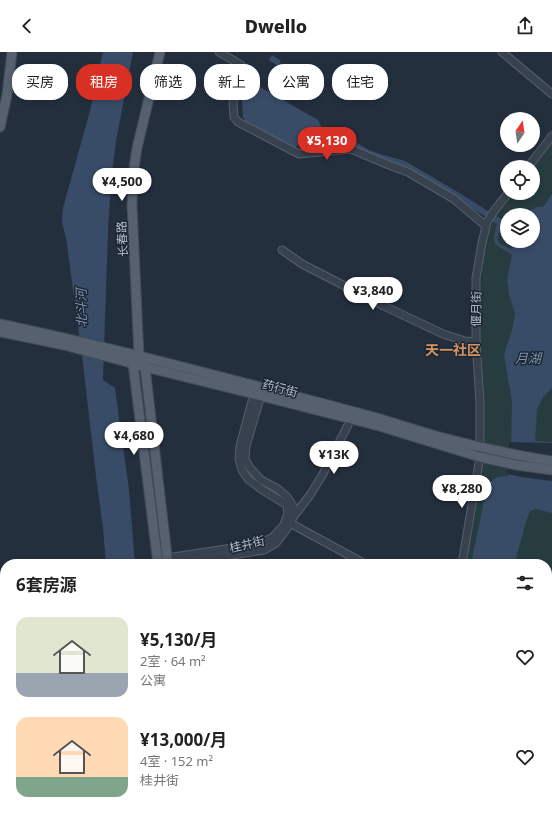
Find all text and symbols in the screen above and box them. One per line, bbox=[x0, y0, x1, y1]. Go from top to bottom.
text: Dwello bbox=[245, 14, 307, 38]
icon: back bbox=[16, 15, 38, 37]
icon: share bbox=[514, 15, 536, 37]
chip: 买房 bbox=[12, 64, 68, 100]
chip: 租房 bbox=[76, 64, 132, 100]
chip: 筛选 bbox=[140, 64, 196, 100]
chip: 新上 bbox=[204, 64, 260, 100]
chip: 公寓 bbox=[268, 64, 324, 100]
chip: 住宅 bbox=[332, 64, 388, 100]
north arrow bbox=[500, 112, 540, 152]
map controls bbox=[500, 112, 540, 248]
pin: ¥5,130 bbox=[294, 127, 360, 161]
text: ¥5,130 bbox=[307, 131, 347, 149]
button: locate bbox=[500, 160, 540, 200]
pin: ¥4,500 bbox=[89, 168, 155, 202]
text: ¥4,500 bbox=[102, 172, 142, 190]
button: layers bbox=[500, 208, 540, 248]
street label: 长春路 bbox=[113, 221, 131, 257]
pin: ¥3,840 bbox=[340, 277, 406, 311]
text: ¥3,840 bbox=[353, 281, 393, 299]
water label: 北斗河 bbox=[72, 285, 90, 328]
street label: 偃月街 bbox=[467, 291, 485, 327]
district label: 天一社区 bbox=[425, 340, 481, 359]
water label: 月湖 bbox=[515, 349, 543, 367]
street label: 药行街 bbox=[260, 375, 300, 401]
pin: ¥4,680 bbox=[101, 422, 167, 456]
text: ¥4,680 bbox=[114, 426, 154, 444]
pin: ¥13K bbox=[310, 441, 358, 475]
text: ¥13K bbox=[319, 445, 349, 463]
pin: ¥8,280 bbox=[429, 475, 495, 509]
text: ¥8,280 bbox=[442, 479, 482, 497]
street label: 桂井街 bbox=[228, 532, 266, 556]
icon: filters bbox=[514, 572, 536, 594]
text: 6套房源 bbox=[16, 573, 77, 596]
text: ¥5,130/月 bbox=[140, 628, 218, 651]
icon: home bbox=[48, 633, 96, 681]
icon: heart bbox=[514, 646, 536, 668]
text: 2室 · 64 m² bbox=[140, 652, 206, 670]
text: 公寓 bbox=[140, 671, 166, 689]
text: ¥13,000/月 bbox=[140, 728, 227, 751]
icon: home bbox=[48, 733, 96, 781]
icon: heart bbox=[514, 746, 536, 768]
text: 4室 · 152 m² bbox=[140, 752, 213, 770]
text: 桂井街 bbox=[140, 771, 179, 789]

